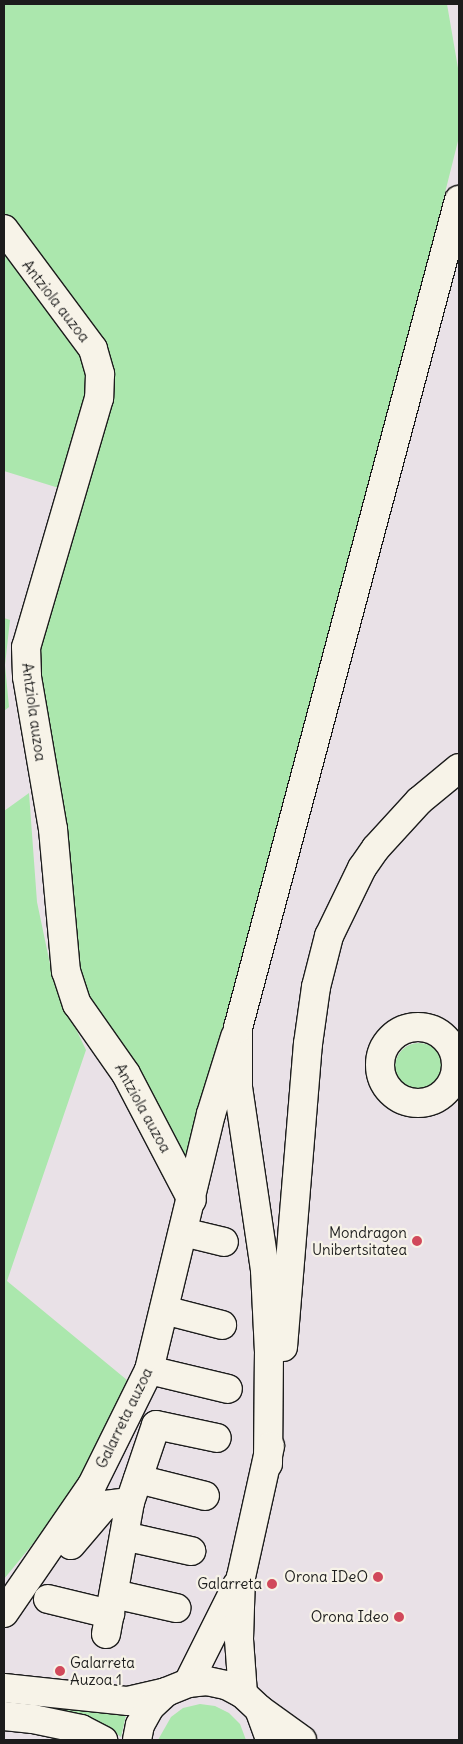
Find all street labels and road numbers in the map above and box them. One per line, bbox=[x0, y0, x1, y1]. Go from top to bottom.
street label: Antziola auzoa bbox=[18, 256, 94, 346]
street label: Antziola auzoa bbox=[18, 662, 50, 762]
street label: Antziola auzoa bbox=[111, 1060, 175, 1156]
street label: Galarreta auzoa bbox=[92, 1365, 156, 1471]

